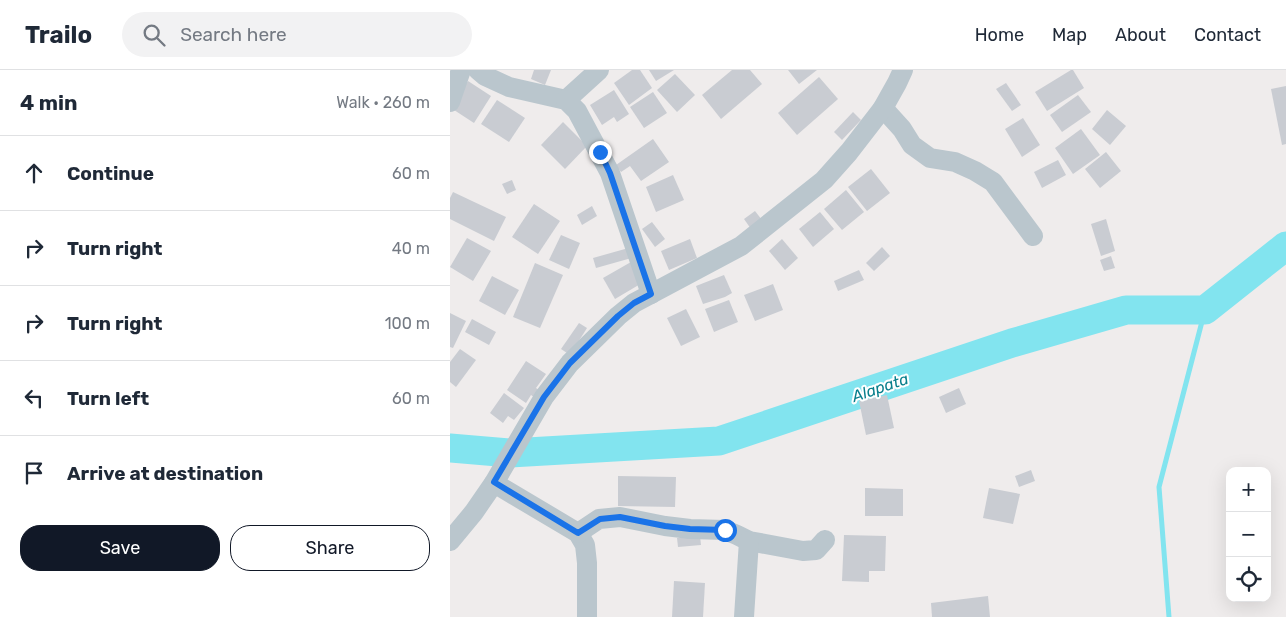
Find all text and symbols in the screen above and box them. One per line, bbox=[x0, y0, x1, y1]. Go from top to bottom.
search box bbox=[122, 12, 472, 57]
text: Trailo bbox=[25, 21, 92, 49]
icon: search bbox=[140, 21, 168, 49]
text: Search here bbox=[180, 23, 287, 46]
text: Home bbox=[975, 24, 1024, 46]
text: Map bbox=[1052, 24, 1087, 46]
text: About bbox=[1115, 24, 1166, 46]
text: Contact bbox=[1194, 24, 1261, 46]
text: 4 min bbox=[20, 90, 78, 115]
text: Walk · 260 m bbox=[336, 93, 430, 112]
route end bbox=[589, 141, 612, 164]
icon: ahead bbox=[20, 159, 48, 187]
text: Continue bbox=[67, 162, 154, 185]
text: 60 m bbox=[392, 164, 430, 183]
icon: right bbox=[20, 234, 48, 262]
text: Turn right bbox=[67, 237, 162, 260]
text: 40 m bbox=[392, 239, 430, 258]
icon: right bbox=[20, 309, 48, 337]
text: Turn right bbox=[67, 312, 162, 335]
text: 100 m bbox=[385, 314, 430, 333]
water label: Alapata bbox=[848, 369, 911, 406]
icon: left bbox=[20, 384, 48, 412]
text: Turn left bbox=[67, 387, 149, 410]
text: 60 m bbox=[392, 389, 430, 408]
icon: arrive bbox=[20, 459, 48, 487]
text: Arrive at destination bbox=[67, 462, 263, 485]
map controls bbox=[1226, 467, 1271, 602]
button: + bbox=[1226, 467, 1271, 512]
button: − bbox=[1226, 512, 1271, 557]
route start bbox=[714, 519, 737, 542]
button: Save bbox=[20, 525, 220, 571]
button: Share bbox=[230, 525, 430, 571]
button: locate bbox=[1226, 557, 1271, 602]

